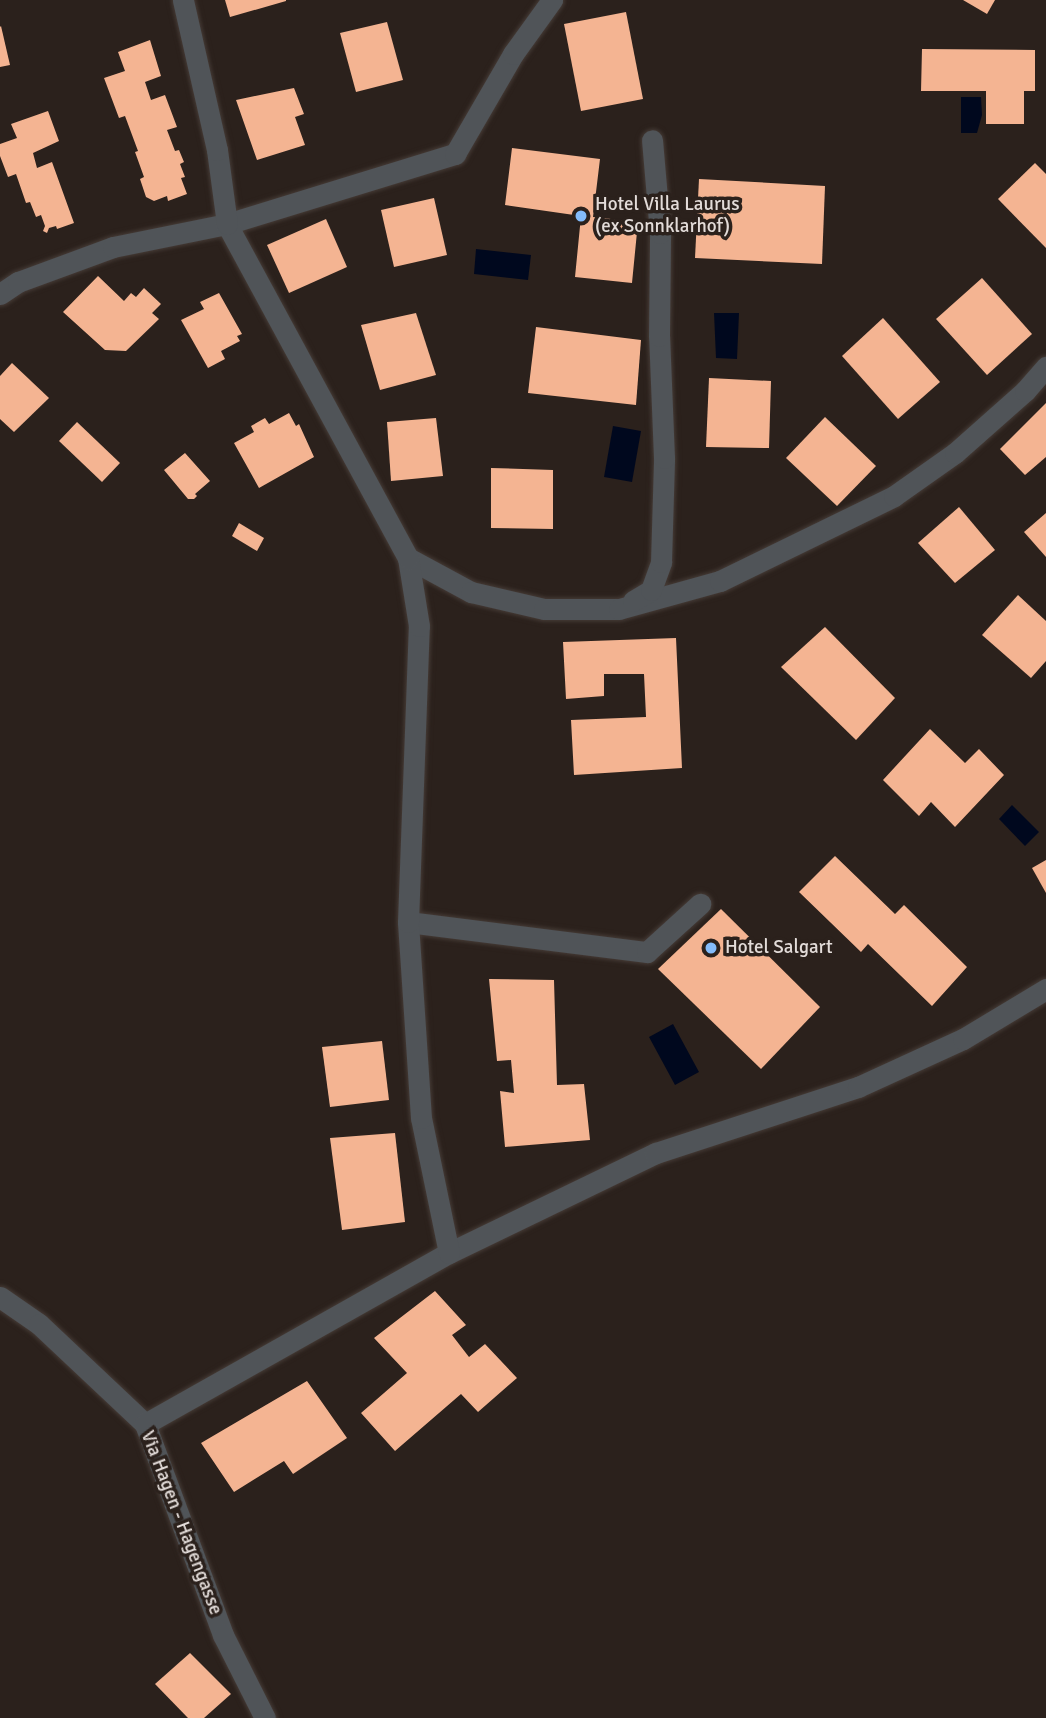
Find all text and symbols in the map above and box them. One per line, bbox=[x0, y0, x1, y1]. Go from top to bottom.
place label: Hotel Villa Laurus (ex Sonnklarhof) bbox=[595, 194, 740, 238]
marker: Hotel Villa Laurus (ex Sonnklarhof) bbox=[573, 208, 589, 224]
place label: Hotel Salgart bbox=[725, 937, 833, 959]
marker: Hotel Salgart bbox=[703, 940, 719, 956]
street label: Via Hagen - Hagengasse bbox=[135, 1428, 227, 1618]

